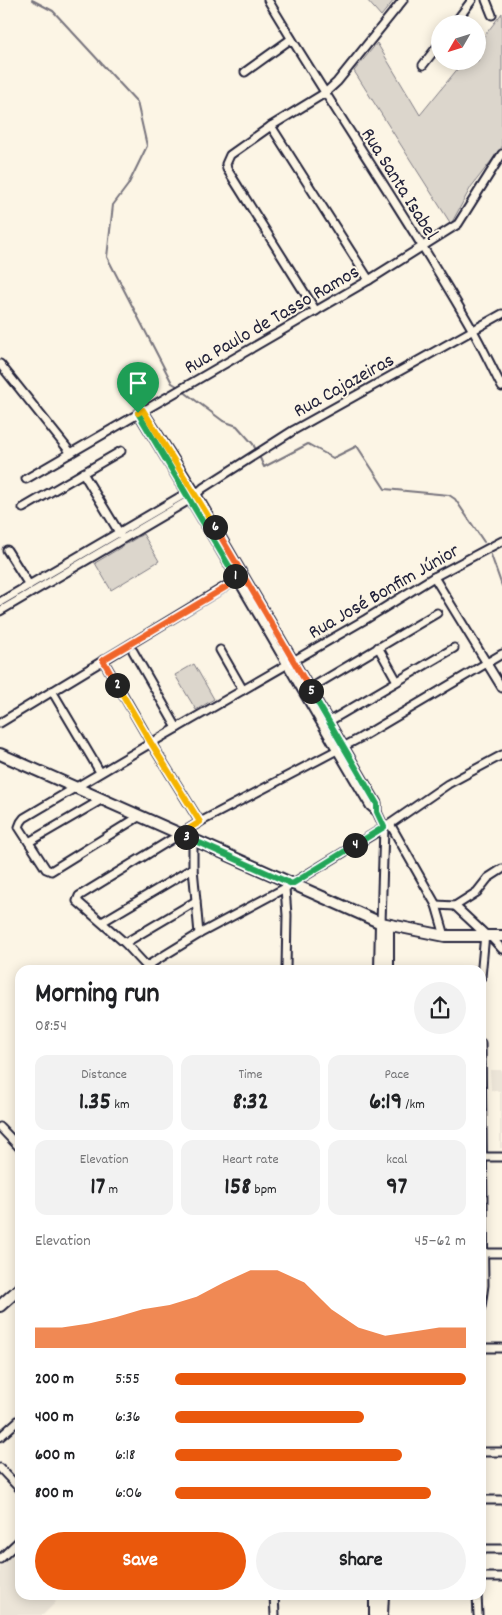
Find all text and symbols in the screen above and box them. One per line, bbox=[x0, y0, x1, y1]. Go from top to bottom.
north arrow bbox=[431, 15, 486, 70]
map controls bbox=[431, 15, 486, 70]
street label: Rua Santa Isabel bbox=[353, 123, 444, 246]
street label: Rua Paulo de Tasso Ramos bbox=[180, 259, 365, 382]
street label: Rua Cajazeiras bbox=[289, 347, 400, 426]
pin bbox=[117, 362, 159, 413]
icon: arrive bbox=[124, 369, 152, 397]
pin: 6 bbox=[202, 514, 228, 540]
text: 6 bbox=[212, 517, 219, 537]
street label: Rua José Bonfim Júnior bbox=[304, 538, 466, 647]
pin: 1 bbox=[222, 564, 248, 588]
text: 1 bbox=[234, 566, 237, 586]
pin: 2 bbox=[104, 672, 130, 698]
text: 2 bbox=[114, 675, 121, 695]
pin: 5 bbox=[298, 678, 324, 704]
text: 5 bbox=[308, 681, 315, 701]
pin: 3 bbox=[174, 824, 198, 850]
text: 3 bbox=[183, 827, 190, 847]
pin: 4 bbox=[342, 832, 368, 858]
text: 4 bbox=[353, 835, 358, 855]
text: Morning run bbox=[35, 976, 159, 1016]
button: share bbox=[414, 982, 466, 1034]
text: 08:54 bbox=[35, 1015, 67, 1038]
text: Distance bbox=[81, 1065, 127, 1085]
text: Time bbox=[239, 1065, 262, 1085]
text: Pace bbox=[384, 1065, 409, 1085]
text: 1.35 bbox=[79, 1085, 111, 1121]
text: 8:32 bbox=[232, 1085, 269, 1121]
text: 6:19 bbox=[369, 1085, 402, 1121]
text: km bbox=[111, 1095, 130, 1115]
text: /km bbox=[402, 1095, 425, 1115]
text: Elevation bbox=[80, 1150, 129, 1170]
text: Heart rate bbox=[222, 1150, 279, 1170]
text: kcal bbox=[386, 1150, 407, 1170]
text: 17 bbox=[90, 1170, 105, 1206]
text: 158 bbox=[224, 1170, 251, 1206]
text: 97 bbox=[386, 1170, 407, 1206]
text: m bbox=[105, 1180, 118, 1200]
text: bpm bbox=[251, 1180, 277, 1200]
text: Elevation bbox=[35, 1230, 91, 1253]
text: 45–62 m bbox=[415, 1230, 466, 1253]
text: 200 m bbox=[35, 1368, 74, 1391]
text: 5:55 bbox=[115, 1368, 140, 1391]
text: 400 m bbox=[35, 1406, 74, 1429]
text: 6:36 bbox=[115, 1406, 140, 1429]
text: 600 m bbox=[35, 1444, 75, 1467]
text: 6:18 bbox=[115, 1444, 135, 1467]
text: 800 m bbox=[35, 1482, 74, 1505]
text: 6:06 bbox=[115, 1482, 142, 1505]
button: Save bbox=[35, 1532, 246, 1590]
button: Share bbox=[256, 1532, 466, 1590]

